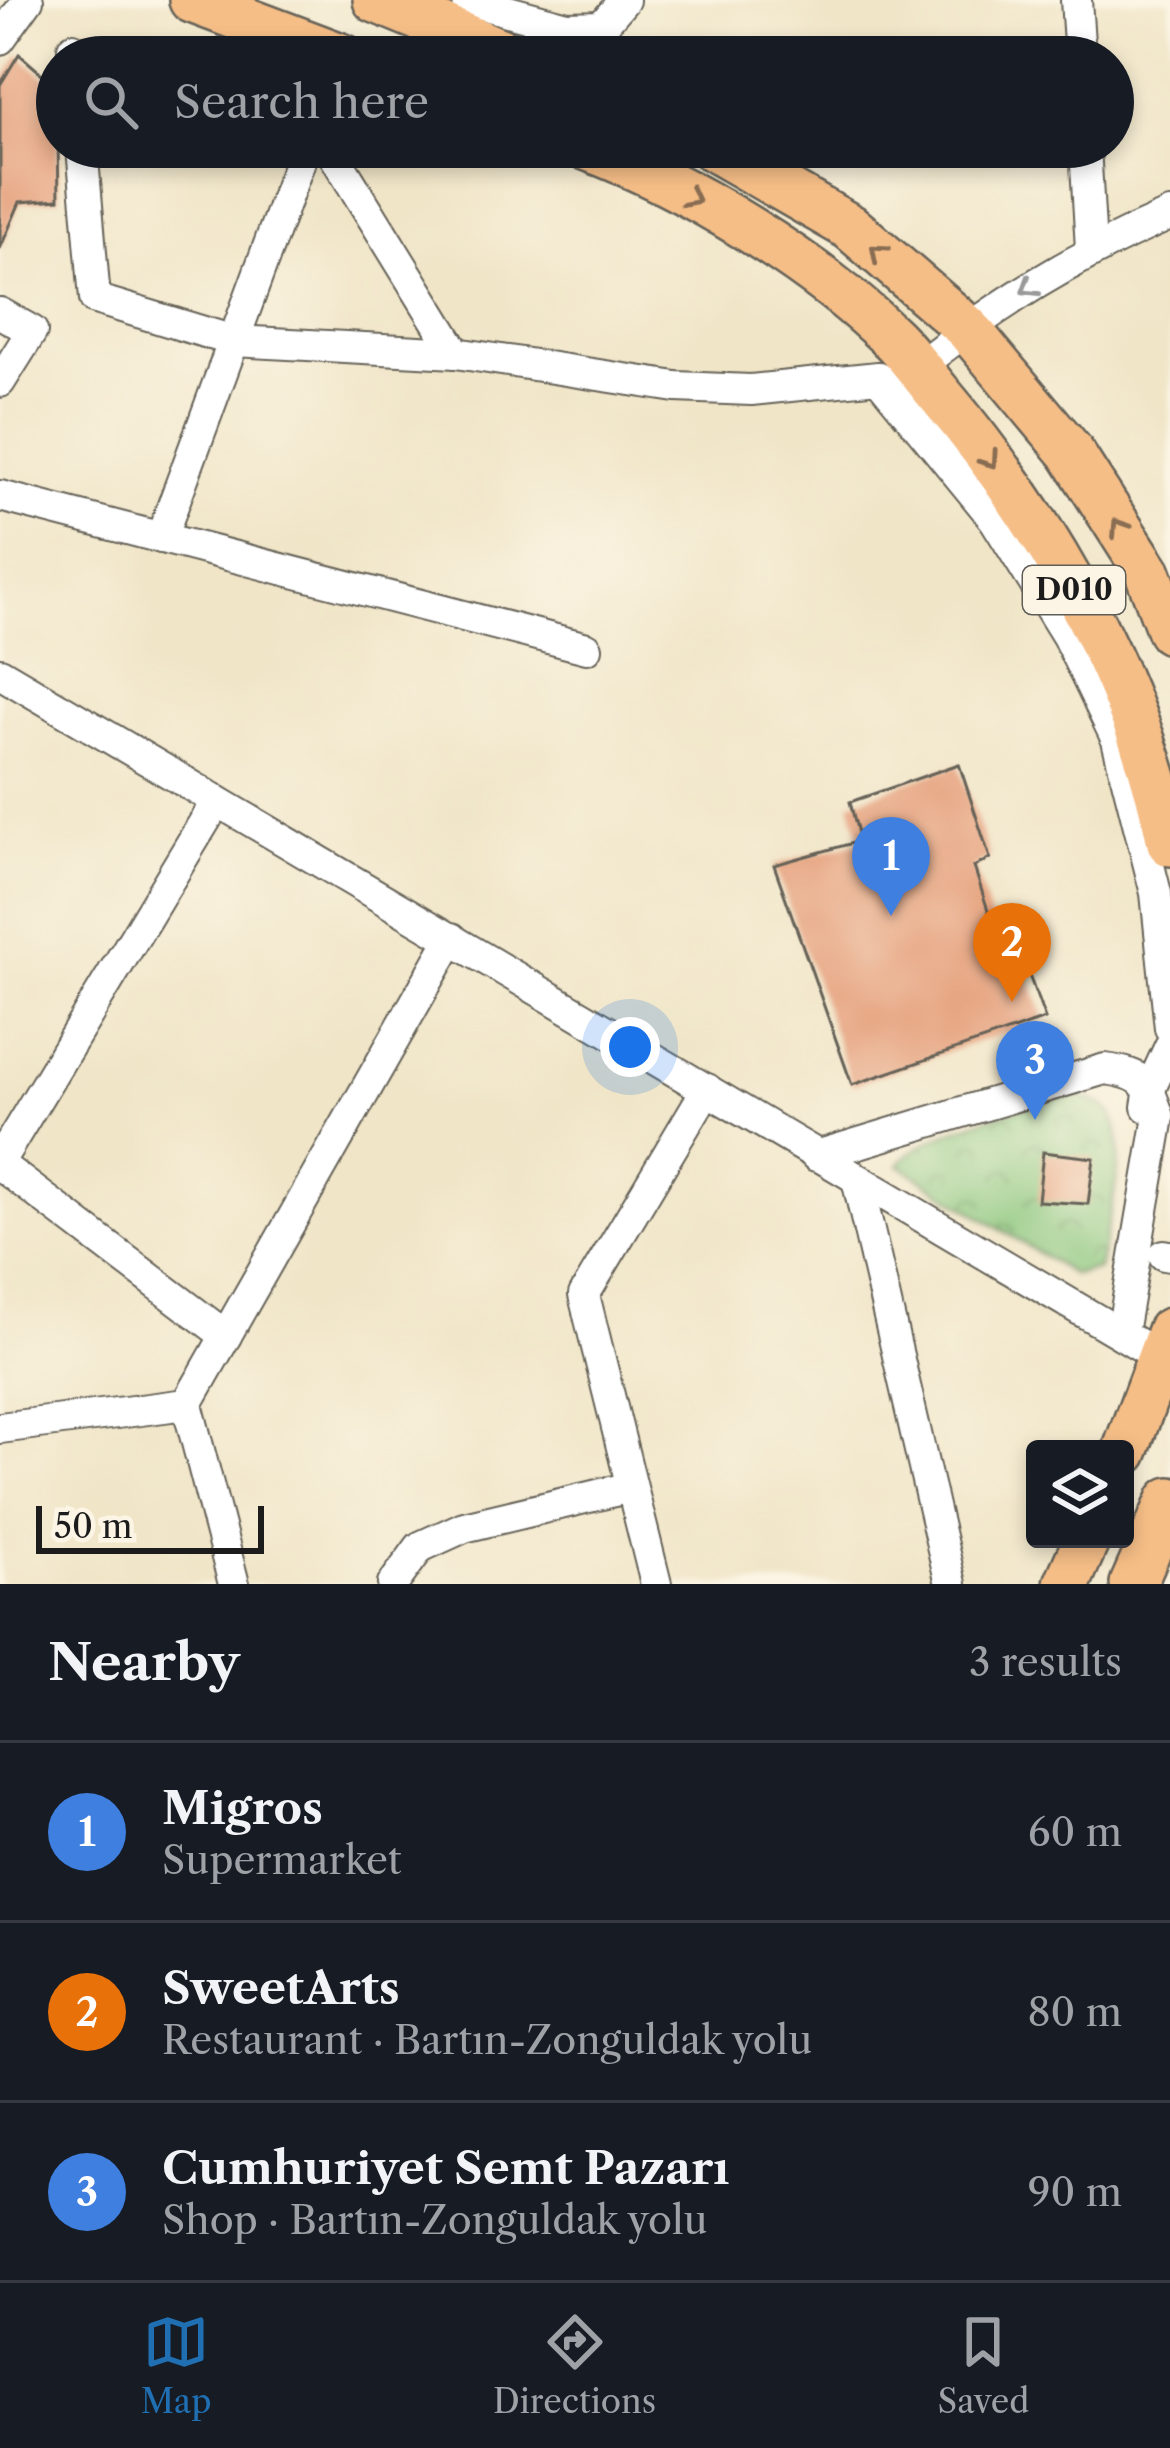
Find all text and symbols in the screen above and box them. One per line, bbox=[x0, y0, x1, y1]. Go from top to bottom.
search box bbox=[36, 36, 1134, 168]
icon: search bbox=[78, 69, 144, 135]
text: Search here bbox=[174, 74, 429, 130]
one-way arrow bbox=[679, 184, 701, 207]
one-way arrow bbox=[870, 245, 892, 266]
one-way arrow bbox=[1020, 274, 1042, 296]
one-way arrow bbox=[976, 446, 998, 468]
one-way arrow bbox=[1110, 518, 1133, 540]
road number: D010 bbox=[1023, 566, 1125, 614]
pin: 1 bbox=[852, 817, 930, 916]
pin: 2 bbox=[973, 903, 1051, 1002]
your location bbox=[600, 1017, 660, 1077]
pin: 3 bbox=[996, 1021, 1074, 1120]
map controls bbox=[1026, 1440, 1134, 1548]
button: layers bbox=[1026, 1440, 1134, 1548]
scale bar bbox=[36, 1500, 264, 1553]
text: 50 m bbox=[54, 1506, 132, 1547]
text: Nearby bbox=[48, 1631, 240, 1693]
text: 3 results bbox=[969, 1638, 1122, 1686]
text: Migros bbox=[162, 1780, 323, 1836]
text: 1 bbox=[78, 1808, 96, 1856]
text: 60 m bbox=[1028, 1808, 1122, 1856]
text: Supermarket bbox=[162, 1836, 402, 1884]
text: SweetArts bbox=[162, 1960, 400, 2016]
text: 2 bbox=[75, 1988, 99, 2036]
text: 80 m bbox=[1027, 1988, 1122, 2036]
text: Restaurant · Bartın-Zonguldak yolu bbox=[162, 2016, 812, 2064]
text: Cumhuriyet Semt Pazarı bbox=[162, 2140, 729, 2196]
text: 3 bbox=[76, 2168, 98, 2216]
text: 90 m bbox=[1028, 2168, 1122, 2216]
text: Shop · Bartın-Zonguldak yolu bbox=[162, 2196, 708, 2244]
tab: Map bbox=[141, 2309, 212, 2422]
tab: Directions bbox=[493, 2309, 656, 2422]
tab: Saved bbox=[938, 2309, 1029, 2422]

